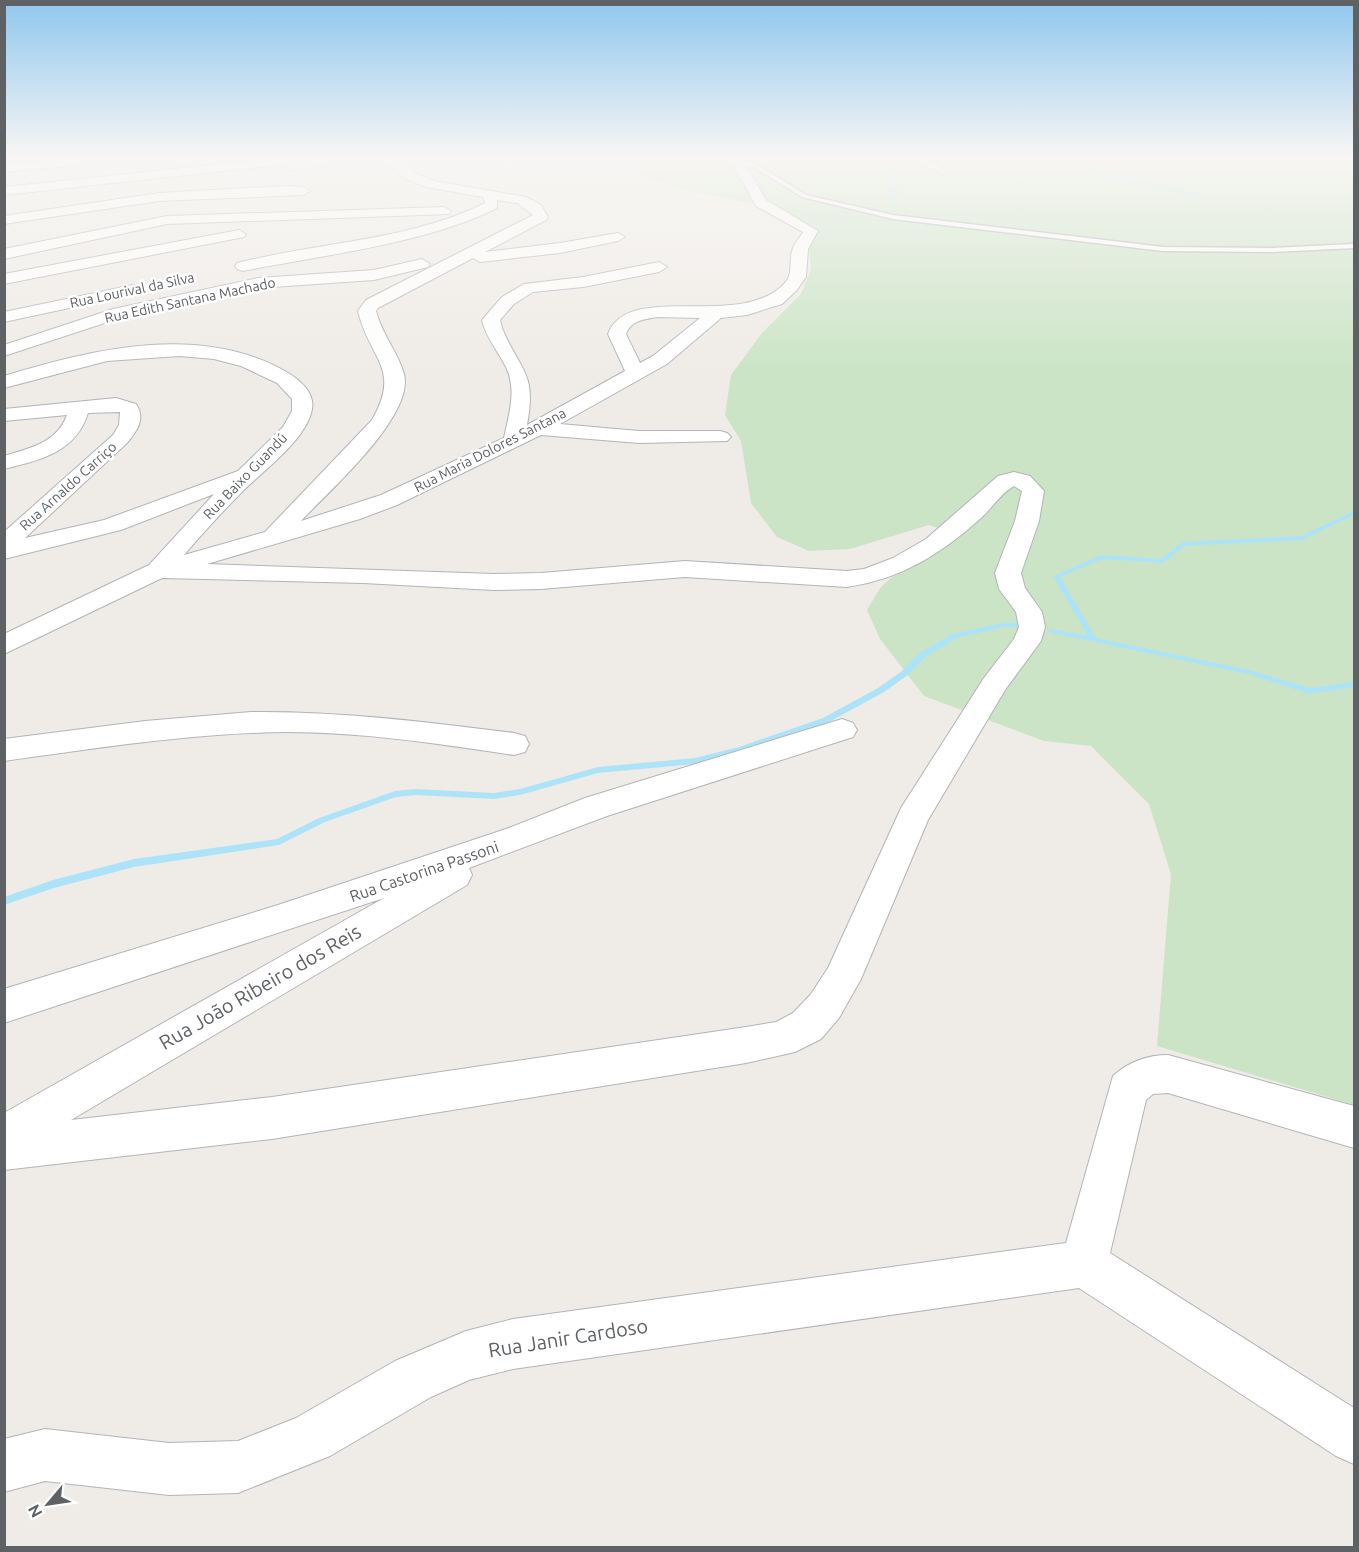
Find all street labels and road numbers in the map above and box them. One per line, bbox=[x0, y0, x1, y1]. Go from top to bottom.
street label: Rua Lourival da Silva bbox=[68, 269, 196, 311]
street label: Rua Edith Santana Machado bbox=[103, 274, 277, 326]
street label: Rua Maria Dolores Santana bbox=[411, 405, 569, 495]
street label: Rua Baixo Guandú bbox=[200, 430, 290, 522]
street label: Rua Arnaldo Carriço bbox=[16, 438, 120, 534]
street label: Rua Castorina Passoni bbox=[347, 837, 501, 905]
street label: Rua João Ribeiro dos Reis bbox=[155, 919, 365, 1054]
street label: Rua Janir Cardoso bbox=[487, 1314, 649, 1361]

